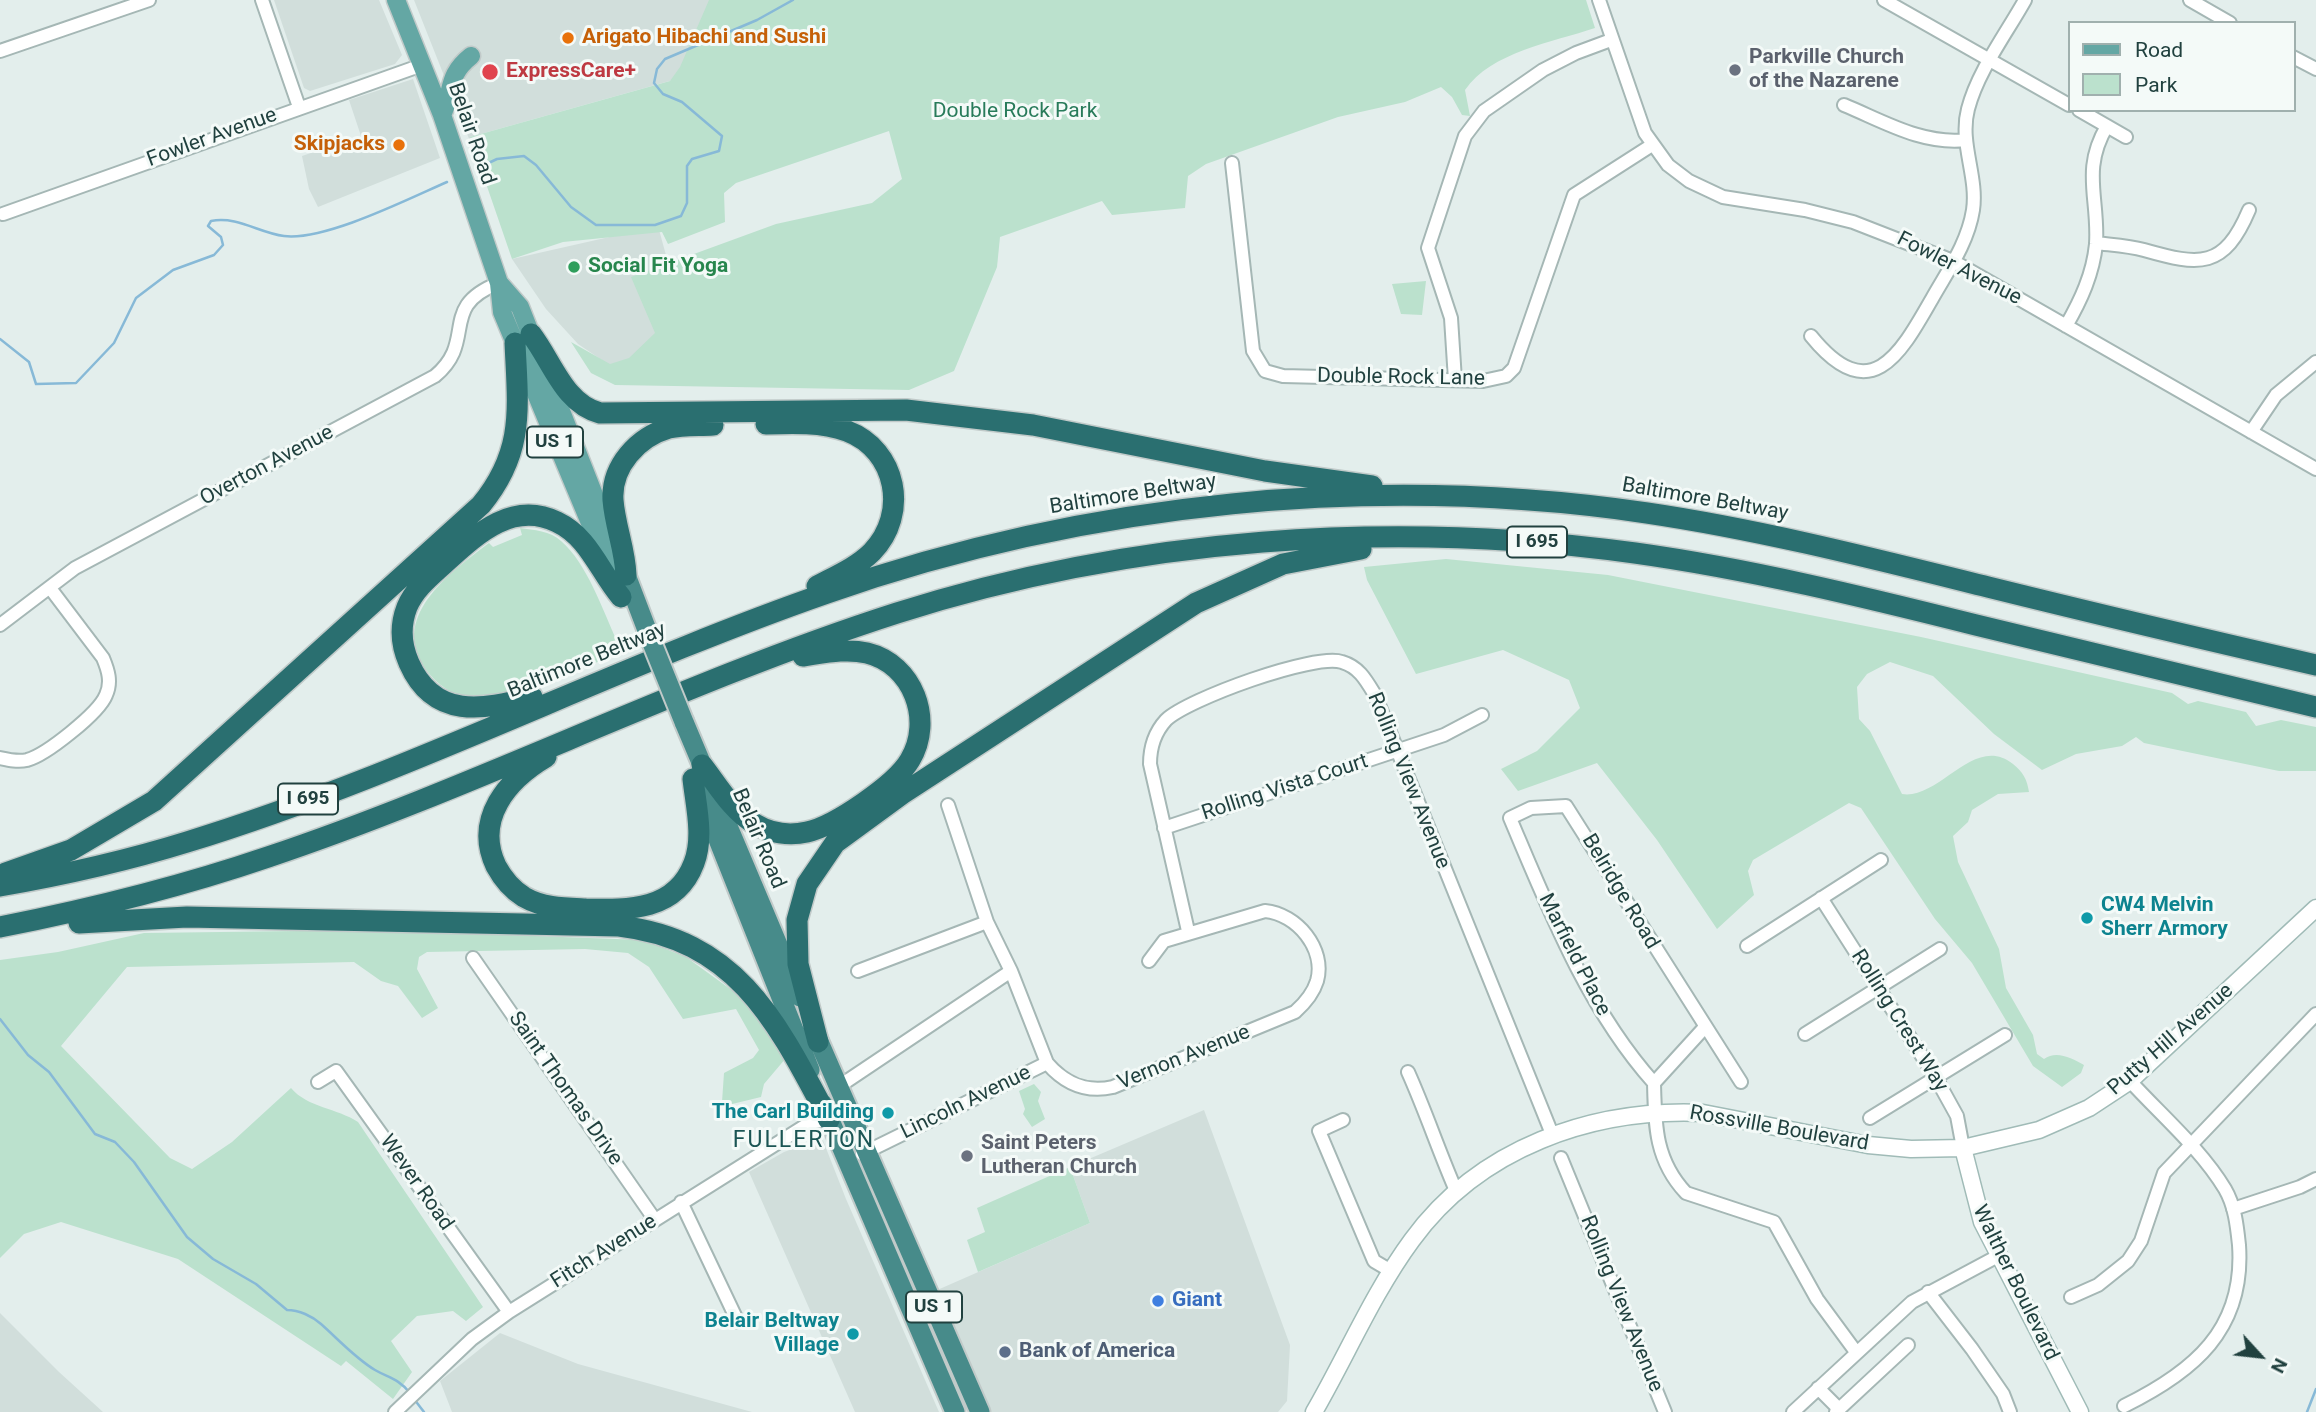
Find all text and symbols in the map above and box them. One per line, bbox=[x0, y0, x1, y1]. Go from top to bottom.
legend bbox=[2068, 21, 2295, 112]
place label: Arigato Hibachi and Sushi bbox=[582, 25, 826, 51]
marker: Arigato Hibachi and Sushi bbox=[560, 30, 576, 46]
text: Road bbox=[2135, 38, 2183, 62]
place label: Parkville Church of the Nazarene bbox=[1749, 45, 1904, 95]
place label: ExpressCare+ bbox=[506, 59, 636, 85]
marker: ExpressCare+ bbox=[480, 62, 500, 82]
marker: Parkville Church of the Nazarene bbox=[1727, 62, 1743, 78]
text: Park bbox=[2135, 73, 2177, 97]
street label: Belair Road bbox=[442, 80, 500, 188]
park label: Double Rock Park bbox=[933, 99, 1097, 125]
street label: Fowler Avenue bbox=[144, 103, 280, 173]
place label: Skipjacks bbox=[294, 132, 385, 158]
marker: Skipjacks bbox=[391, 137, 407, 153]
street label: Fowler Avenue bbox=[1893, 227, 2025, 311]
place label: Social Fit Yoga bbox=[588, 254, 728, 280]
marker: Social Fit Yoga bbox=[566, 259, 582, 275]
street label: Double Rock Lane bbox=[1317, 364, 1485, 392]
street label: Overton Avenue bbox=[196, 420, 338, 512]
road number: US 1 bbox=[527, 426, 583, 458]
street label: Baltimore Beltway bbox=[1048, 469, 1218, 521]
street label: Baltimore Beltway bbox=[1620, 473, 1790, 527]
road number: I 695 bbox=[1507, 526, 1567, 558]
street label: Baltimore Beltway bbox=[504, 618, 670, 704]
street label: Rolling View Avenue bbox=[1361, 689, 1455, 873]
street label: Rolling Vista Court bbox=[1199, 749, 1371, 827]
road number: I 695 bbox=[278, 784, 338, 814]
street label: Belair Road bbox=[726, 785, 790, 893]
street label: Belridge Road bbox=[1576, 830, 1664, 954]
street label: Marfield Place bbox=[1532, 890, 1616, 1020]
place label: CW4 Melvin Sherr Armory bbox=[2101, 893, 2228, 943]
marker: CW4 Melvin Sherr Armory bbox=[2079, 910, 2095, 926]
street label: Rolling Crest Way bbox=[1845, 945, 1953, 1097]
street label: Putty Hill Avenue bbox=[2103, 979, 2239, 1101]
street label: Saint Thomas Drive bbox=[503, 1007, 627, 1171]
street label: Vernon Avenue bbox=[1114, 1020, 1254, 1096]
street label: Lincoln Avenue bbox=[897, 1061, 1035, 1145]
place label: The Carl Building bbox=[712, 1100, 874, 1126]
street label: Rossville Boulevard bbox=[1687, 1101, 1871, 1157]
marker: The Carl Building bbox=[880, 1105, 896, 1121]
district label: FULLERTON bbox=[734, 1127, 874, 1155]
street label: Wever Road bbox=[374, 1130, 458, 1236]
place label: Saint Peters Lutheran Church bbox=[981, 1131, 1137, 1181]
marker: Saint Peters Lutheran Church bbox=[959, 1148, 975, 1164]
street label: Walther Boulevard bbox=[1966, 1201, 2064, 1365]
street label: Fitch Avenue bbox=[546, 1210, 662, 1294]
street label: Rolling View Avenue bbox=[1574, 1212, 1668, 1396]
place label: Giant bbox=[1172, 1288, 1222, 1314]
road number: US 1 bbox=[906, 1292, 962, 1322]
marker: Giant bbox=[1150, 1293, 1166, 1309]
place label: Belair Beltway Village bbox=[705, 1309, 839, 1359]
north arrow bbox=[2225, 1321, 2295, 1391]
marker: Belair Beltway Village bbox=[845, 1326, 861, 1342]
place label: Bank of America bbox=[1019, 1339, 1175, 1365]
marker: Bank of America bbox=[997, 1344, 1013, 1360]
text: N bbox=[2266, 1355, 2292, 1377]

